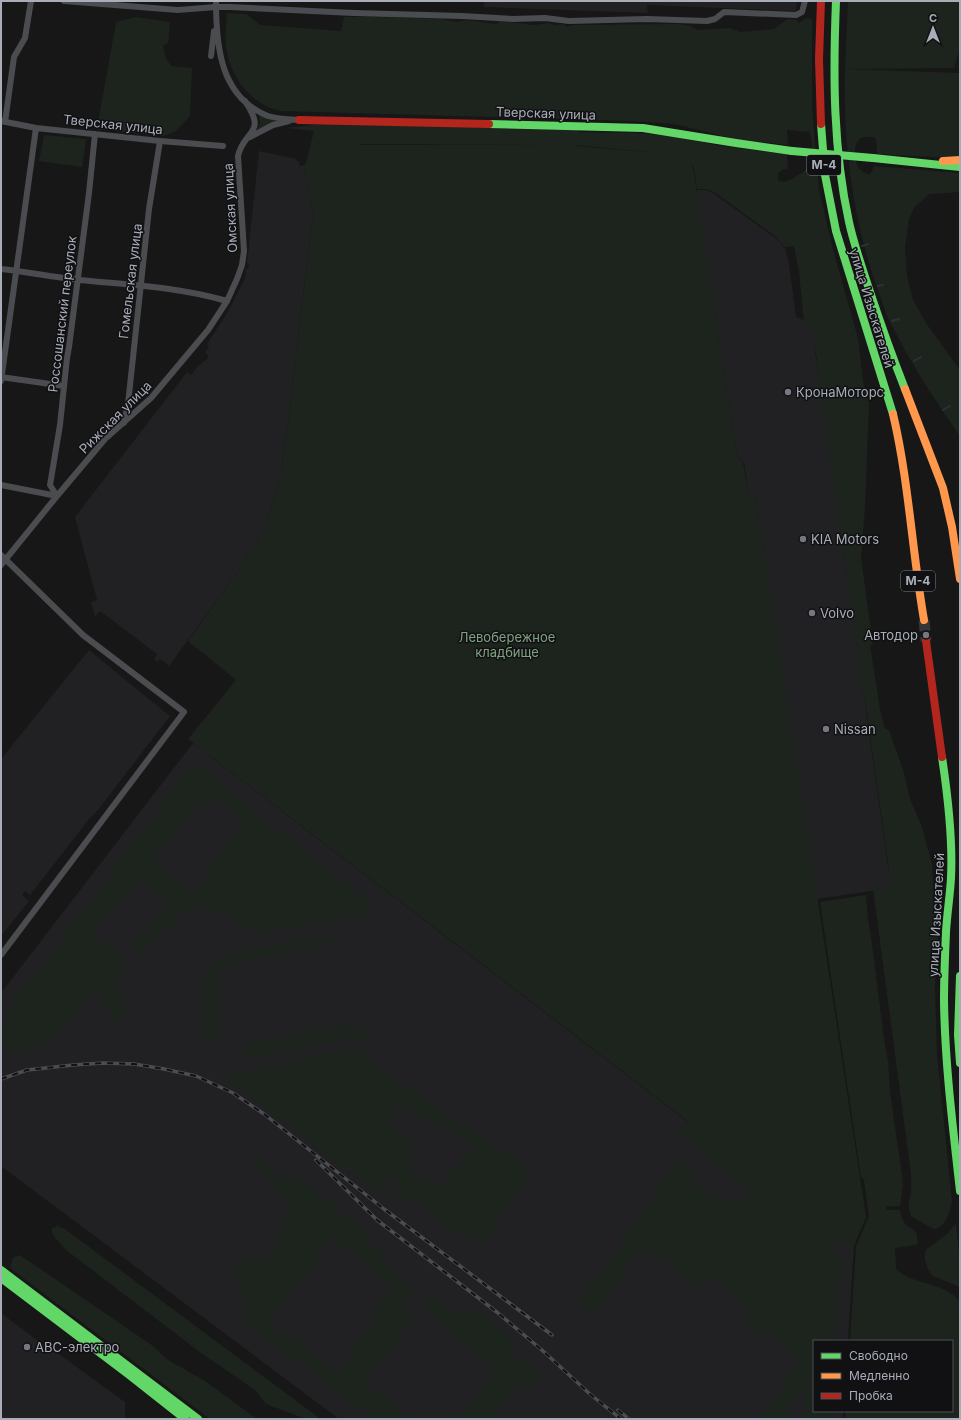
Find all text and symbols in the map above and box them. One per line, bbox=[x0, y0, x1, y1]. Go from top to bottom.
north arrow bbox=[913, 8, 953, 48]
text: С bbox=[929, 11, 937, 25]
street label: Тверская улица bbox=[496, 103, 596, 123]
street label: Тверская улица bbox=[62, 111, 164, 137]
road number: М-4 bbox=[807, 155, 841, 175]
street label: Омская улица bbox=[220, 163, 240, 253]
street label: Гомельская улица bbox=[115, 222, 145, 340]
street label: Россошанский переулок bbox=[44, 235, 80, 393]
street label: улица Изыскателей bbox=[846, 246, 898, 370]
street label: Рижская улица bbox=[75, 377, 155, 457]
place label: КронаМоторс bbox=[796, 384, 884, 400]
marker: КронаМоторс bbox=[783, 387, 793, 397]
place label: KIA Motors bbox=[811, 531, 879, 547]
marker: KIA Motors bbox=[798, 534, 808, 544]
road number: М-4 bbox=[901, 571, 935, 591]
place label: Volvo bbox=[820, 605, 854, 621]
marker: Volvo bbox=[807, 608, 817, 618]
place label: Автодор bbox=[864, 627, 918, 643]
park label: Левобережное кладбище bbox=[459, 629, 555, 660]
marker: Автодор bbox=[921, 630, 931, 640]
place label: Nissan bbox=[834, 721, 876, 737]
marker: Nissan bbox=[821, 724, 831, 734]
street label: улица Изыскателей bbox=[925, 853, 947, 977]
place label: АВС-электро bbox=[35, 1339, 120, 1355]
legend bbox=[813, 1340, 953, 1412]
marker: АВС-электро bbox=[22, 1342, 32, 1352]
text: Свободно bbox=[849, 1348, 908, 1363]
text: Медленно bbox=[849, 1368, 910, 1383]
text: Пробка bbox=[849, 1388, 893, 1403]

